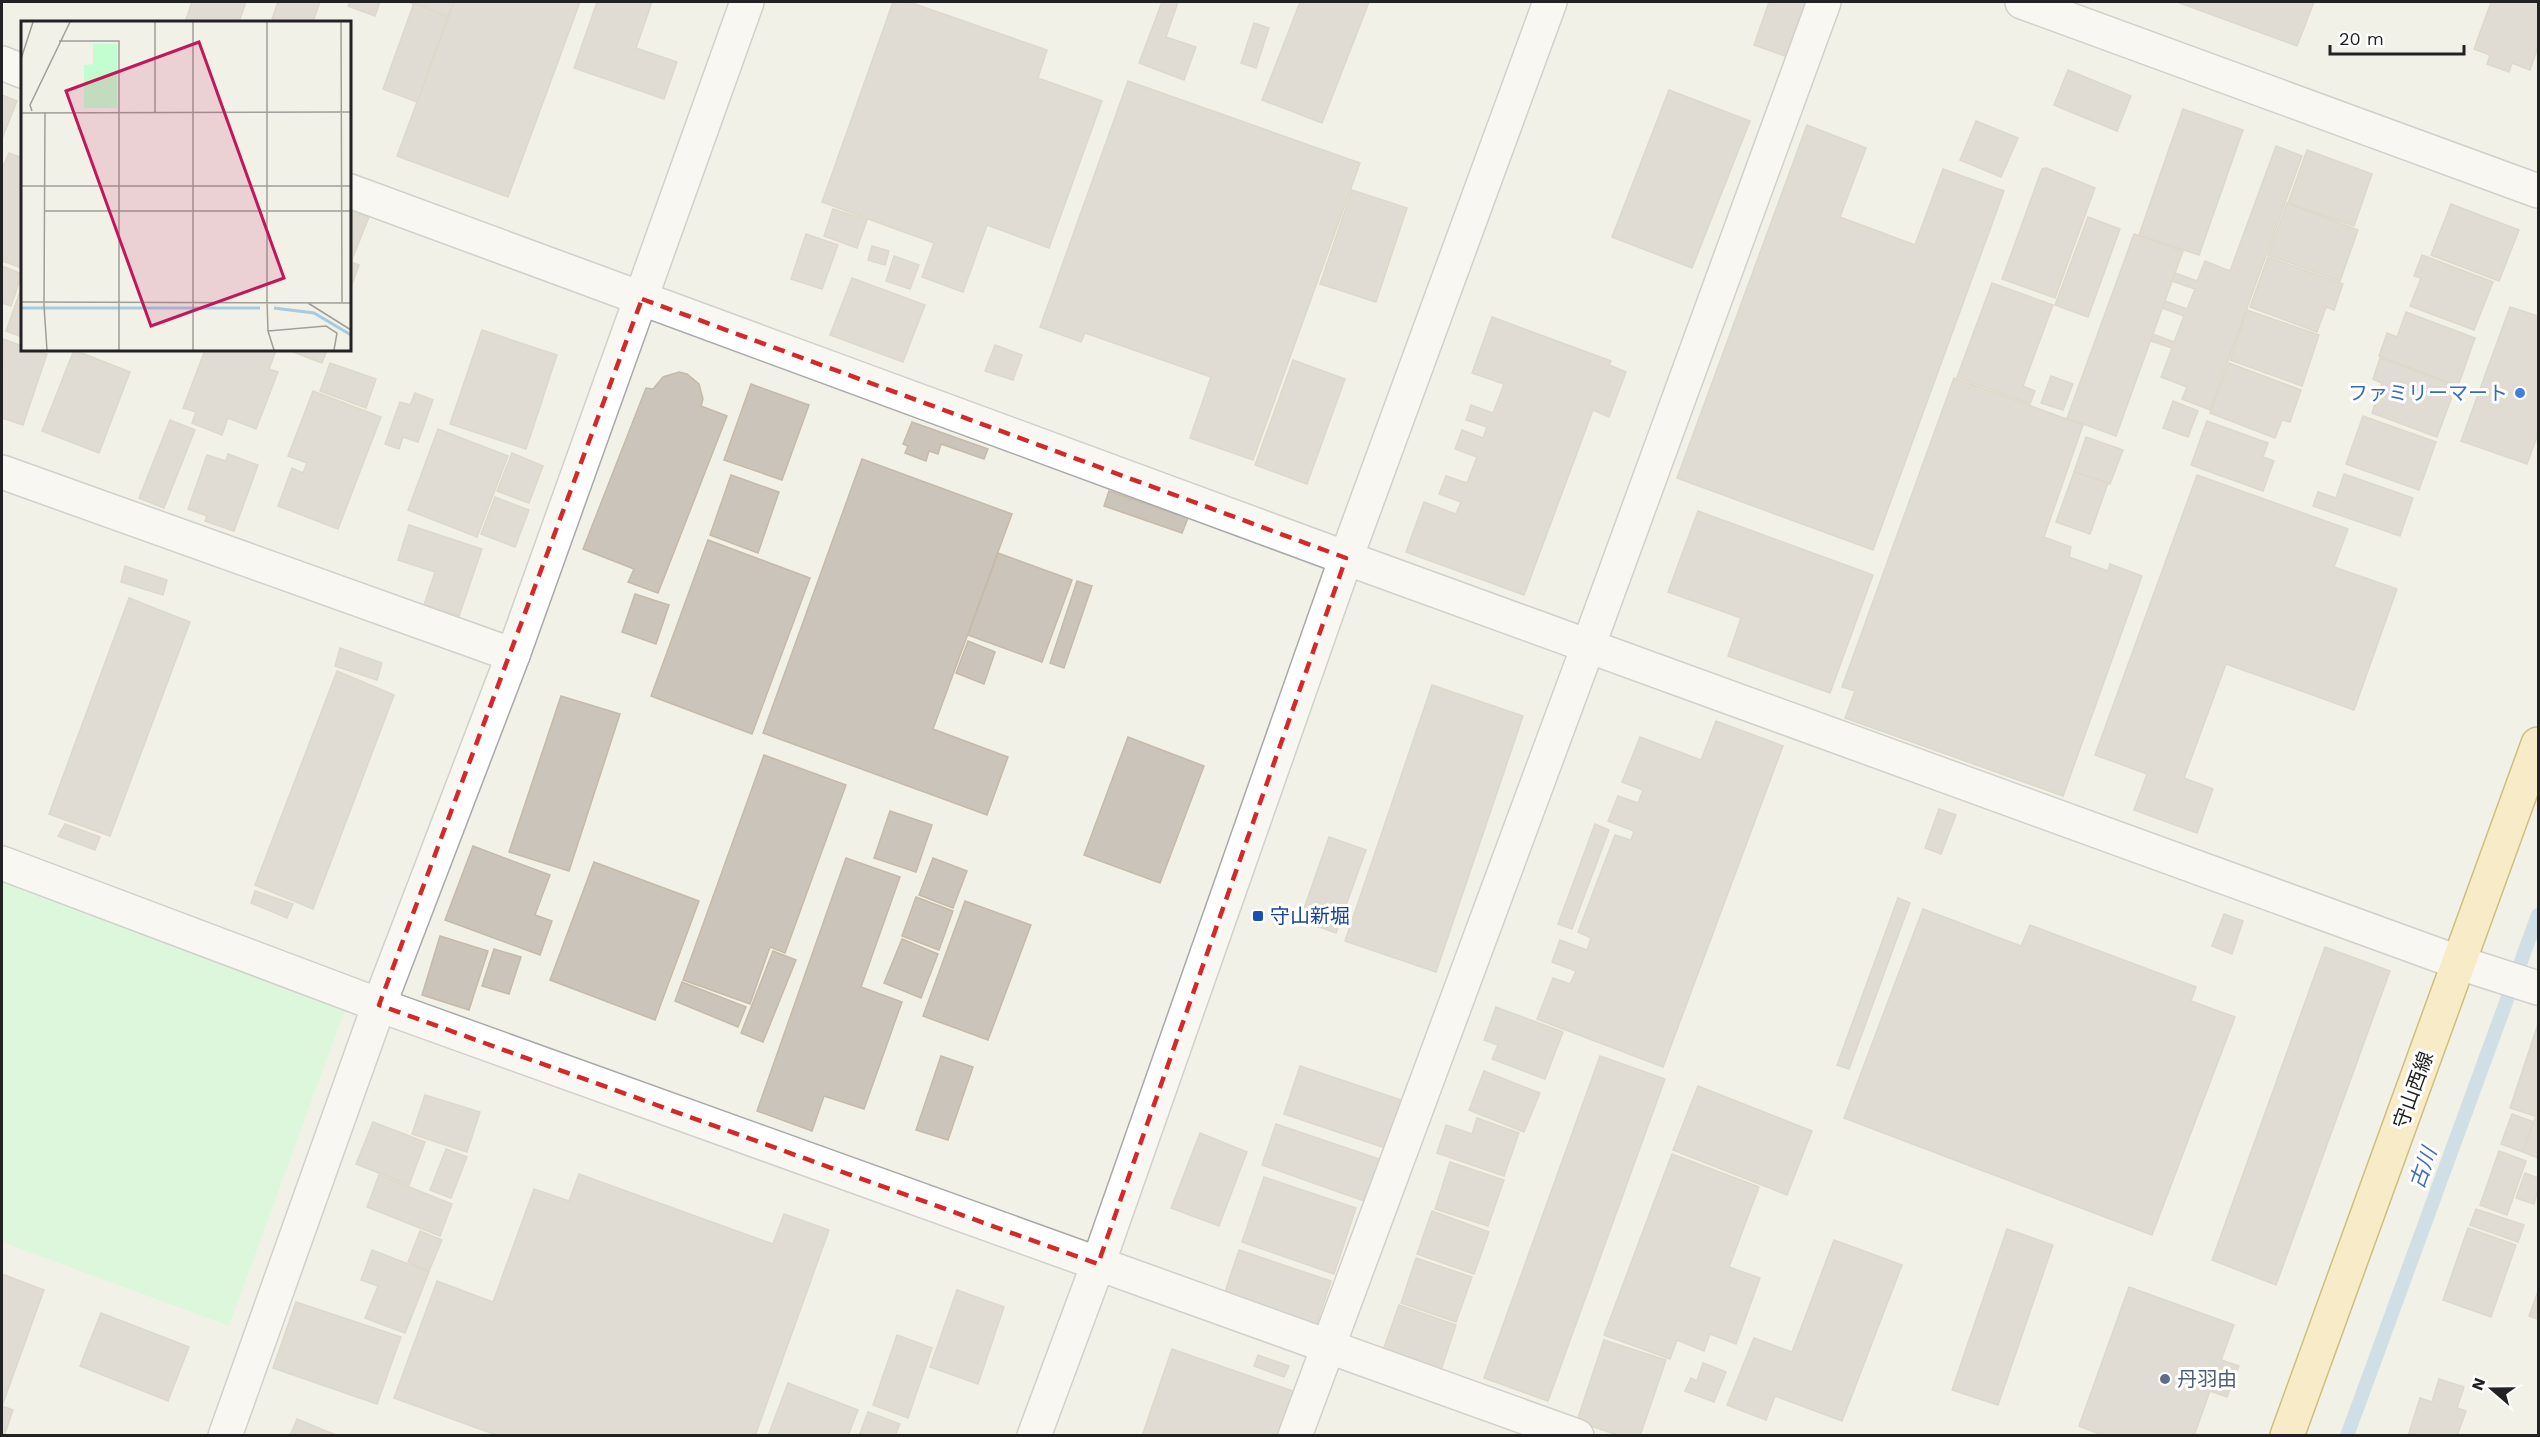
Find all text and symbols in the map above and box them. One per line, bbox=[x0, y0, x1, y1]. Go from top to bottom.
scale bar bbox=[2330, 18, 2464, 56]
inset map bbox=[21, 21, 351, 351]
text: 20 m bbox=[2339, 28, 2384, 49]
place label: ファミリーマート bbox=[2348, 381, 2508, 405]
marker: ファミリーマート bbox=[2513, 386, 2527, 400]
place label: 守山新堀 bbox=[1270, 904, 1350, 928]
marker: 守山新堀 bbox=[1251, 909, 1265, 923]
street label: 守山西線 bbox=[2388, 1048, 2438, 1132]
water label: 古川 bbox=[2404, 1142, 2442, 1192]
north arrow bbox=[2462, 1359, 2522, 1419]
place label: 丹羽由 bbox=[2177, 1367, 2237, 1391]
marker: 丹羽由 bbox=[2158, 1372, 2172, 1386]
text: N bbox=[2467, 1375, 2489, 1393]

